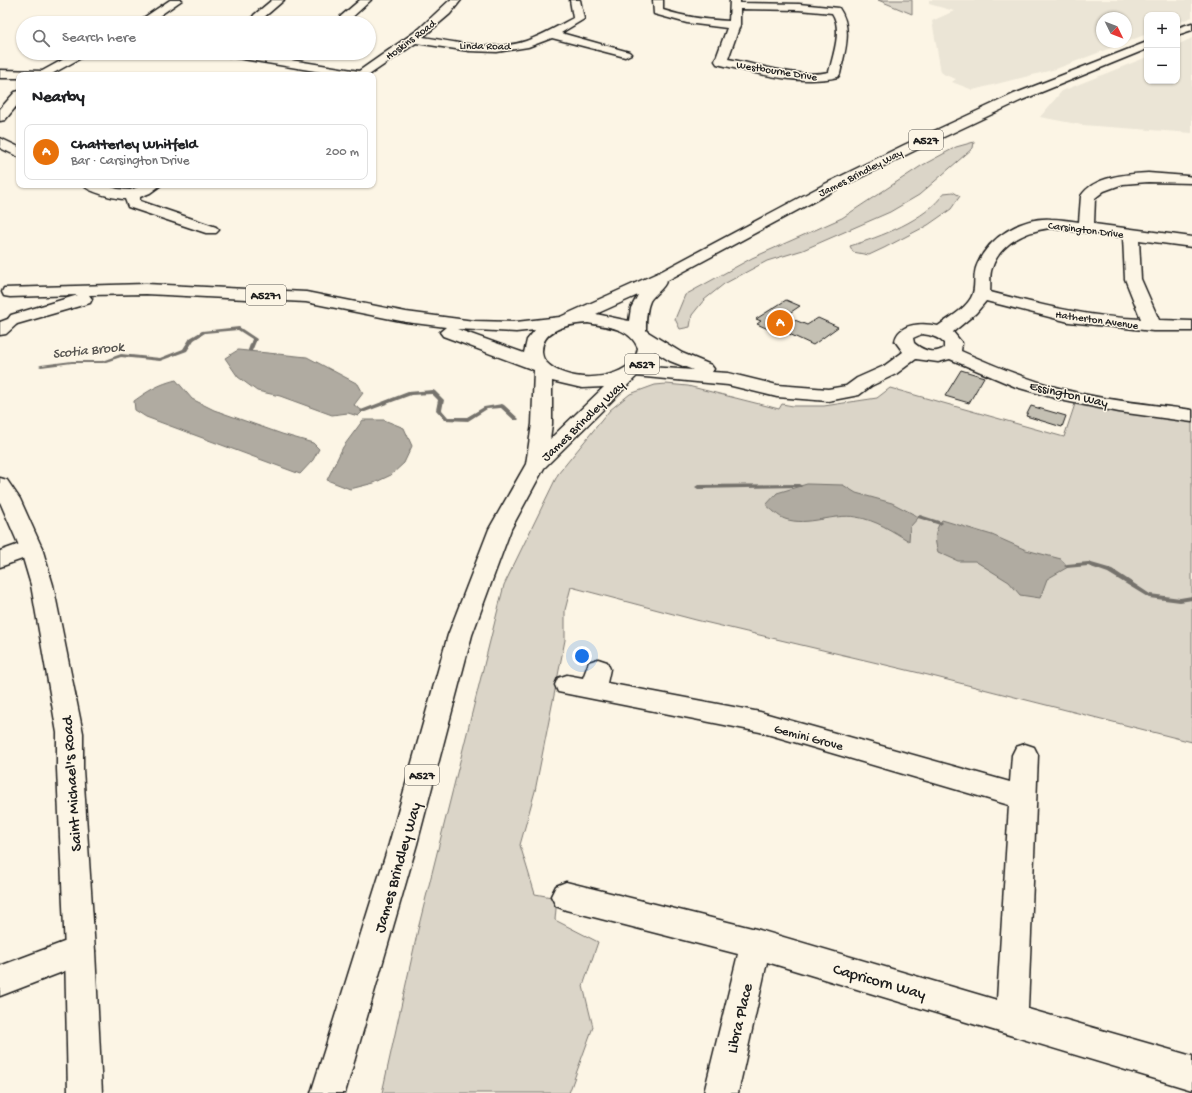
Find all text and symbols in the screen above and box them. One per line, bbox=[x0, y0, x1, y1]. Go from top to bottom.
north arrow bbox=[1096, 12, 1132, 48]
map controls bbox=[1144, 12, 1180, 84]
button: + bbox=[1144, 12, 1180, 48]
search box bbox=[16, 16, 376, 60]
street label: Hoskins Road bbox=[384, 17, 440, 63]
icon: search bbox=[30, 27, 52, 49]
text: Search here bbox=[62, 29, 136, 47]
street label: Linda Road bbox=[459, 41, 512, 53]
button: − bbox=[1144, 48, 1180, 84]
street label: Westbourne Drive bbox=[735, 60, 818, 84]
text: Nearby bbox=[32, 88, 85, 108]
road number: A527 bbox=[909, 130, 943, 150]
text: Chatterley Whitfeld bbox=[71, 136, 197, 154]
text: A bbox=[42, 145, 50, 160]
text: 200 m bbox=[326, 145, 359, 160]
street label: James Brindley Way bbox=[817, 147, 905, 200]
text: Bar · Carsington Drive bbox=[71, 154, 189, 169]
street label: Carsington Drive bbox=[1047, 220, 1124, 242]
road number: A5271 bbox=[246, 285, 286, 305]
pin: A bbox=[767, 308, 793, 338]
street label: Hatherton Avenue bbox=[1055, 309, 1139, 333]
water label: Scotia Brook bbox=[52, 339, 126, 364]
road number: A527 bbox=[625, 354, 659, 374]
street label: James Brindley Way bbox=[539, 378, 629, 465]
street label: Essington Way bbox=[1028, 379, 1110, 412]
your location bbox=[572, 646, 592, 666]
street label: Saint Michael's Road bbox=[59, 714, 88, 852]
street label: Gemini Grove bbox=[772, 722, 845, 755]
road number: A527 bbox=[405, 765, 439, 785]
street label: James Brindley Way bbox=[372, 800, 427, 935]
street label: Capricorn Way bbox=[830, 961, 928, 1006]
street label: Libra Place bbox=[724, 981, 759, 1056]

